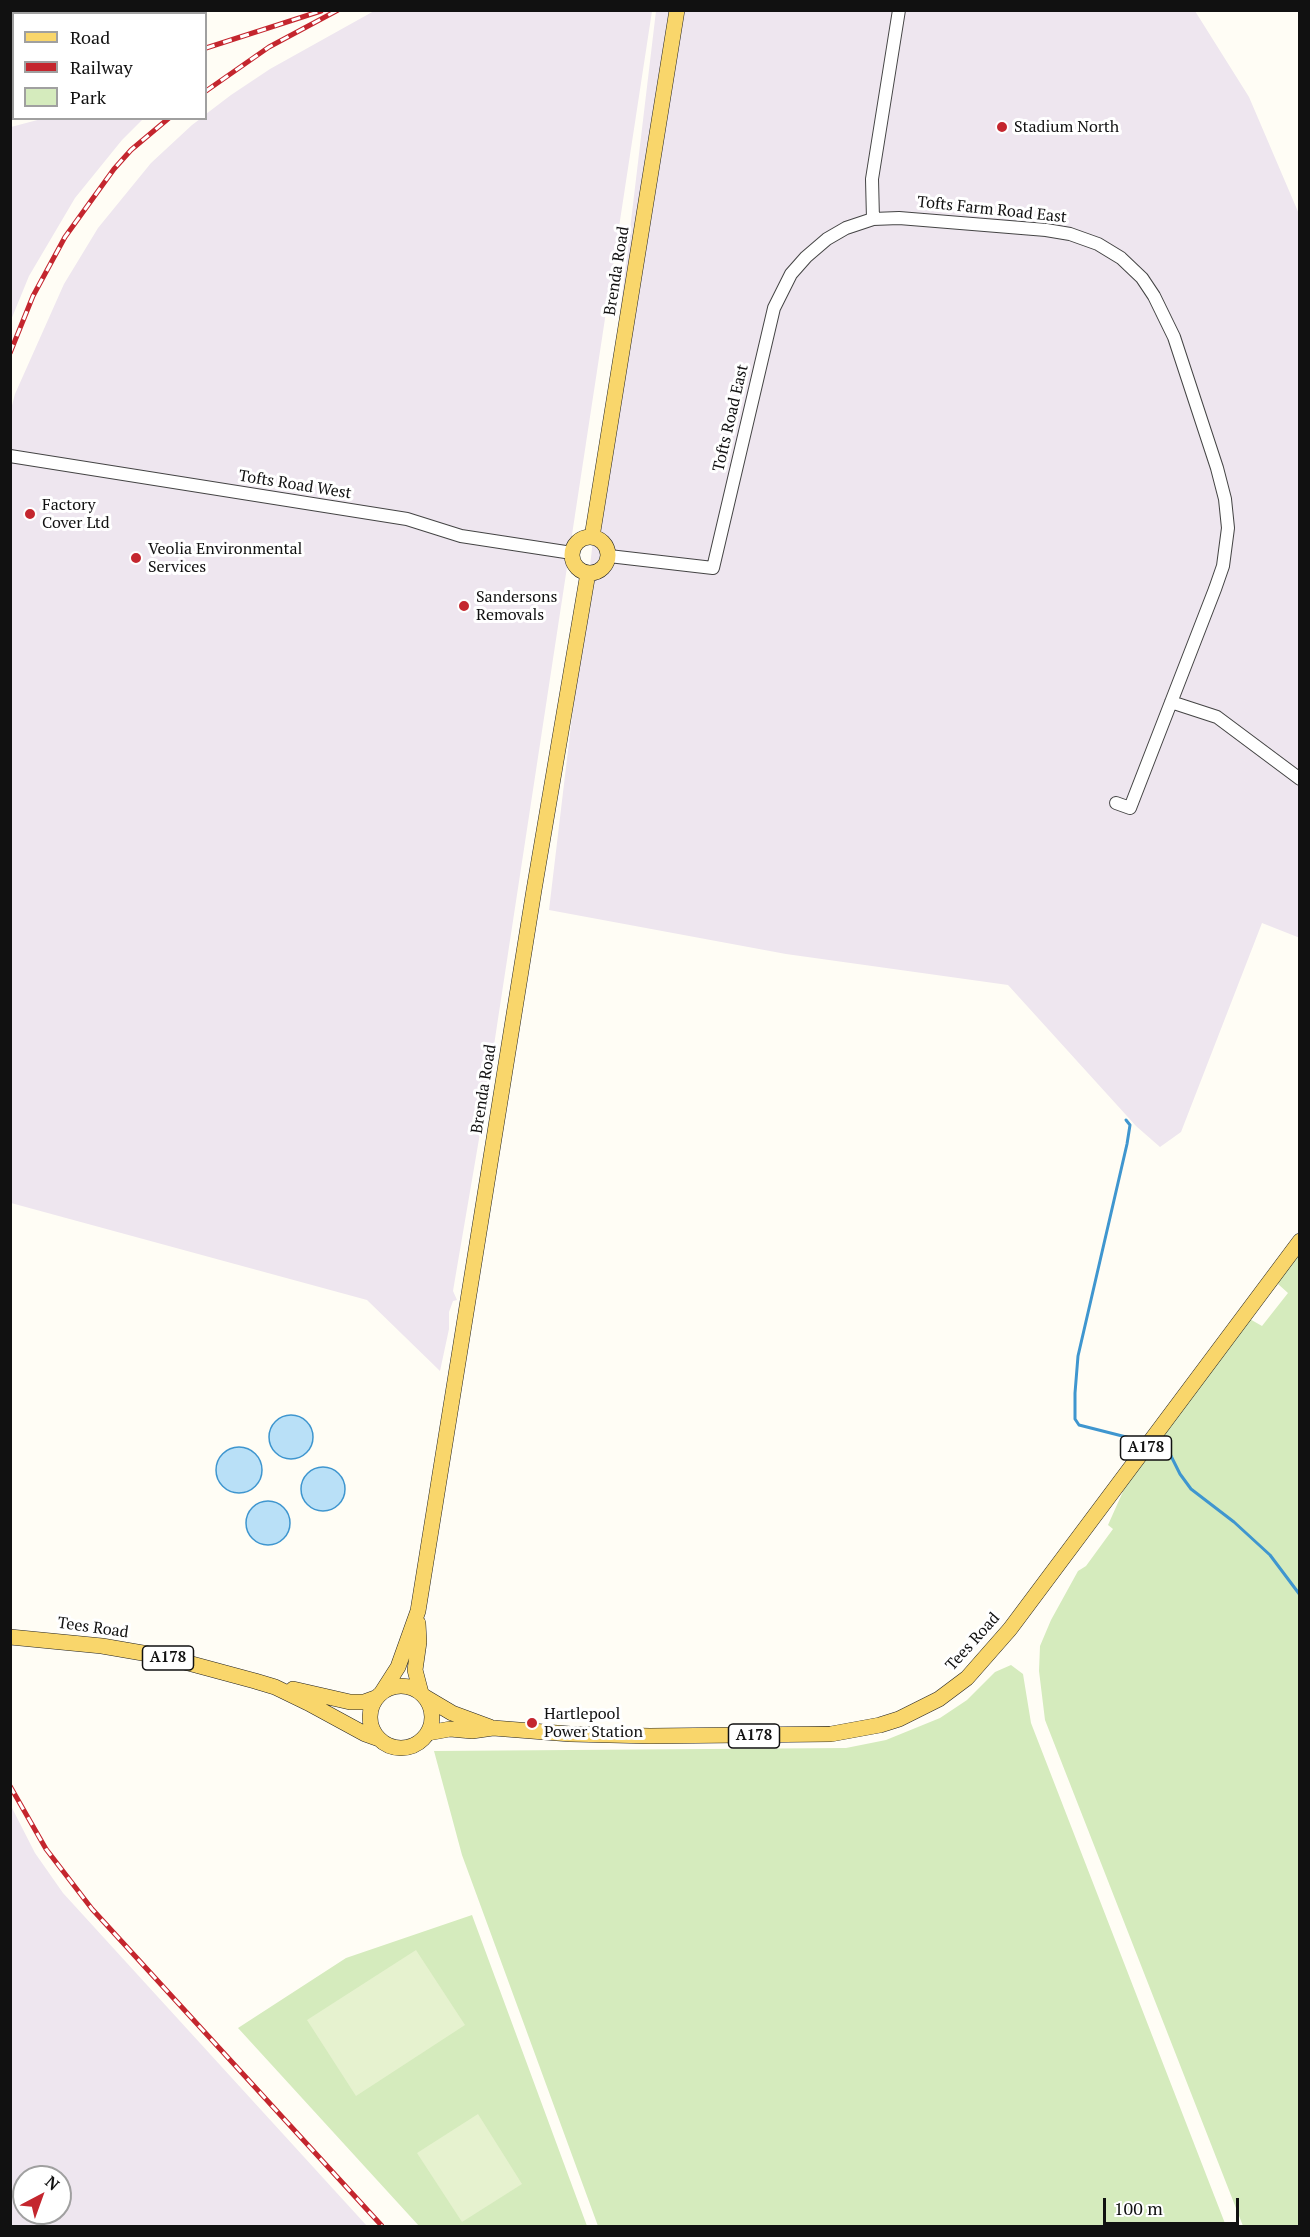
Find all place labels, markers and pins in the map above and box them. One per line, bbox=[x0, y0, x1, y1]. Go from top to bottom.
place label: Stadium North bbox=[1014, 117, 1119, 137]
marker: Stadium North bbox=[995, 120, 1009, 134]
place label: Factory Cover Ltd bbox=[42, 495, 110, 533]
marker: Factory Cover Ltd bbox=[23, 507, 37, 521]
place label: Veolia Environmental Services bbox=[148, 539, 302, 577]
marker: Veolia Environmental Services bbox=[129, 551, 143, 565]
place label: Sandersons Removals bbox=[476, 587, 557, 625]
marker: Sandersons Removals bbox=[457, 599, 471, 613]
place label: Hartlepool Power Station bbox=[544, 1704, 643, 1742]
marker: Hartlepool Power Station bbox=[525, 1716, 539, 1730]

